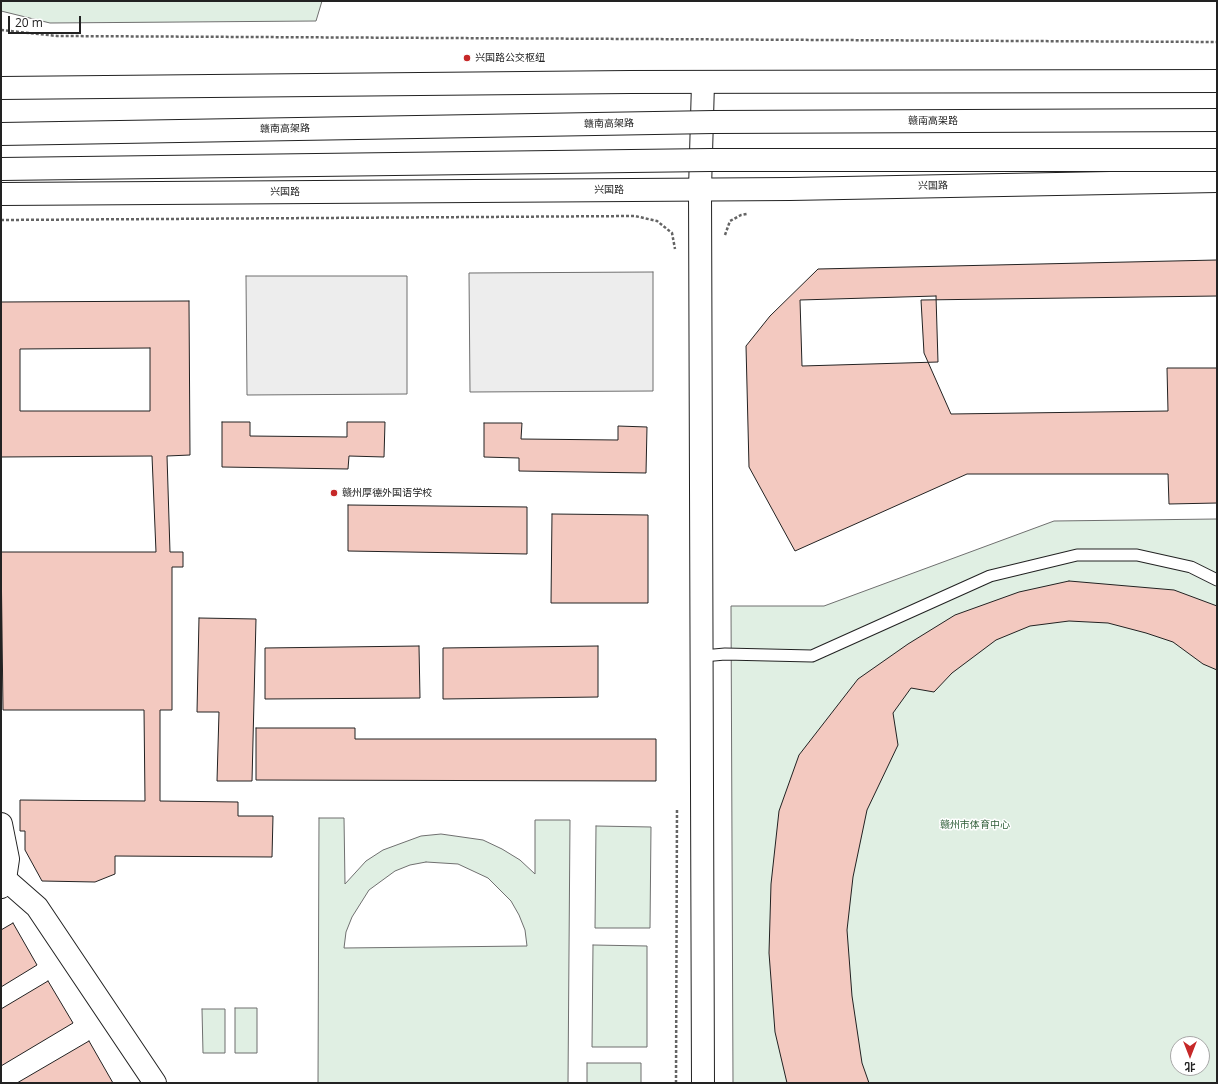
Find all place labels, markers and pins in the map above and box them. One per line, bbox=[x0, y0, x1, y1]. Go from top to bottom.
place label: 兴国路公交枢纽 bbox=[475, 52, 545, 64]
marker: 兴国路公交枢纽 bbox=[462, 53, 472, 63]
place label: 赣州厚德外国语学校 bbox=[342, 487, 432, 499]
marker: 赣州厚德外国语学校 bbox=[329, 488, 339, 498]

